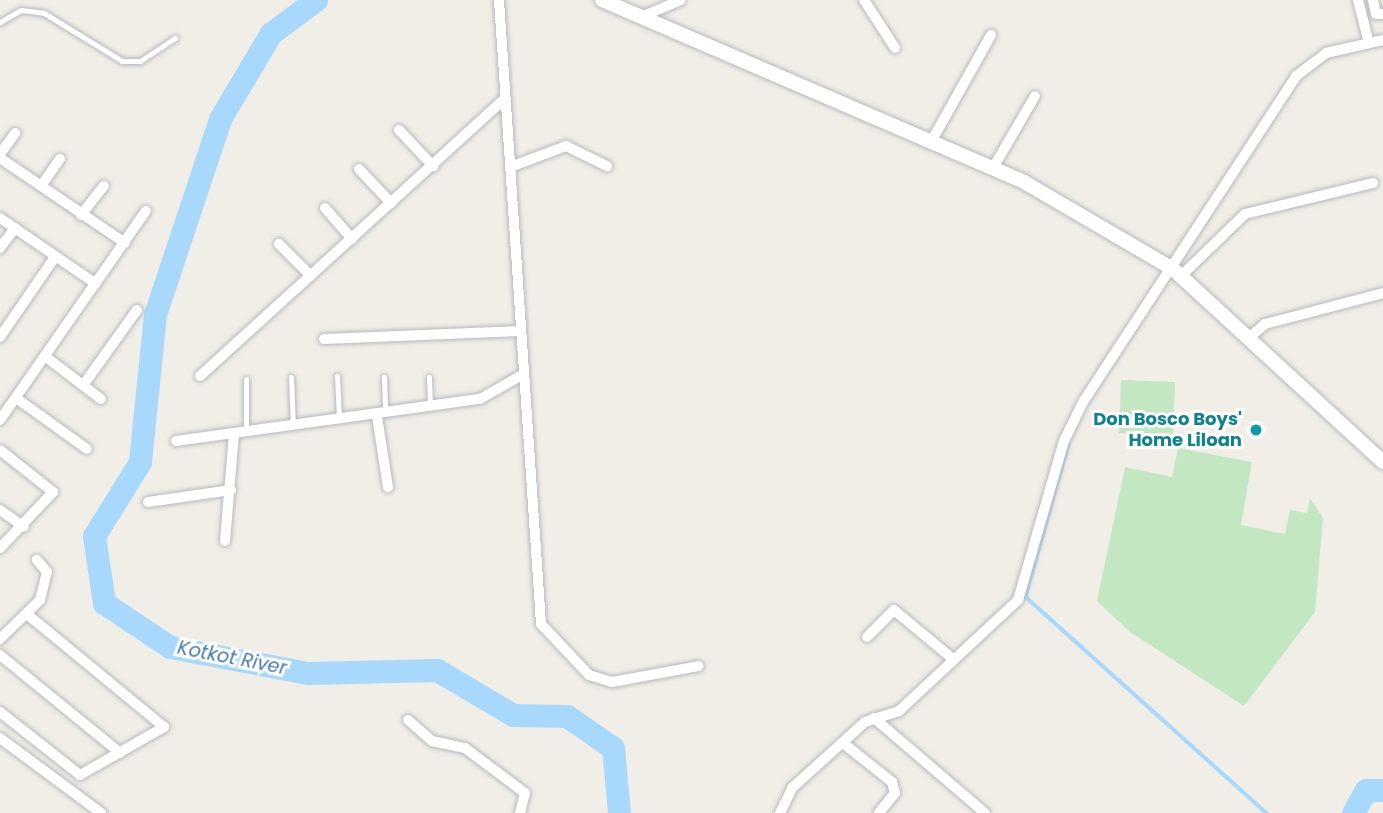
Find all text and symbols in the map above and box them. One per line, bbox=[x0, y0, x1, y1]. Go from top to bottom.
place label: Don Bosco Boys' Home Liloan bbox=[1093, 409, 1242, 452]
marker: Don Bosco Boys' Home Liloan bbox=[1248, 422, 1264, 438]
water label: Kotkot River bbox=[175, 636, 289, 680]

